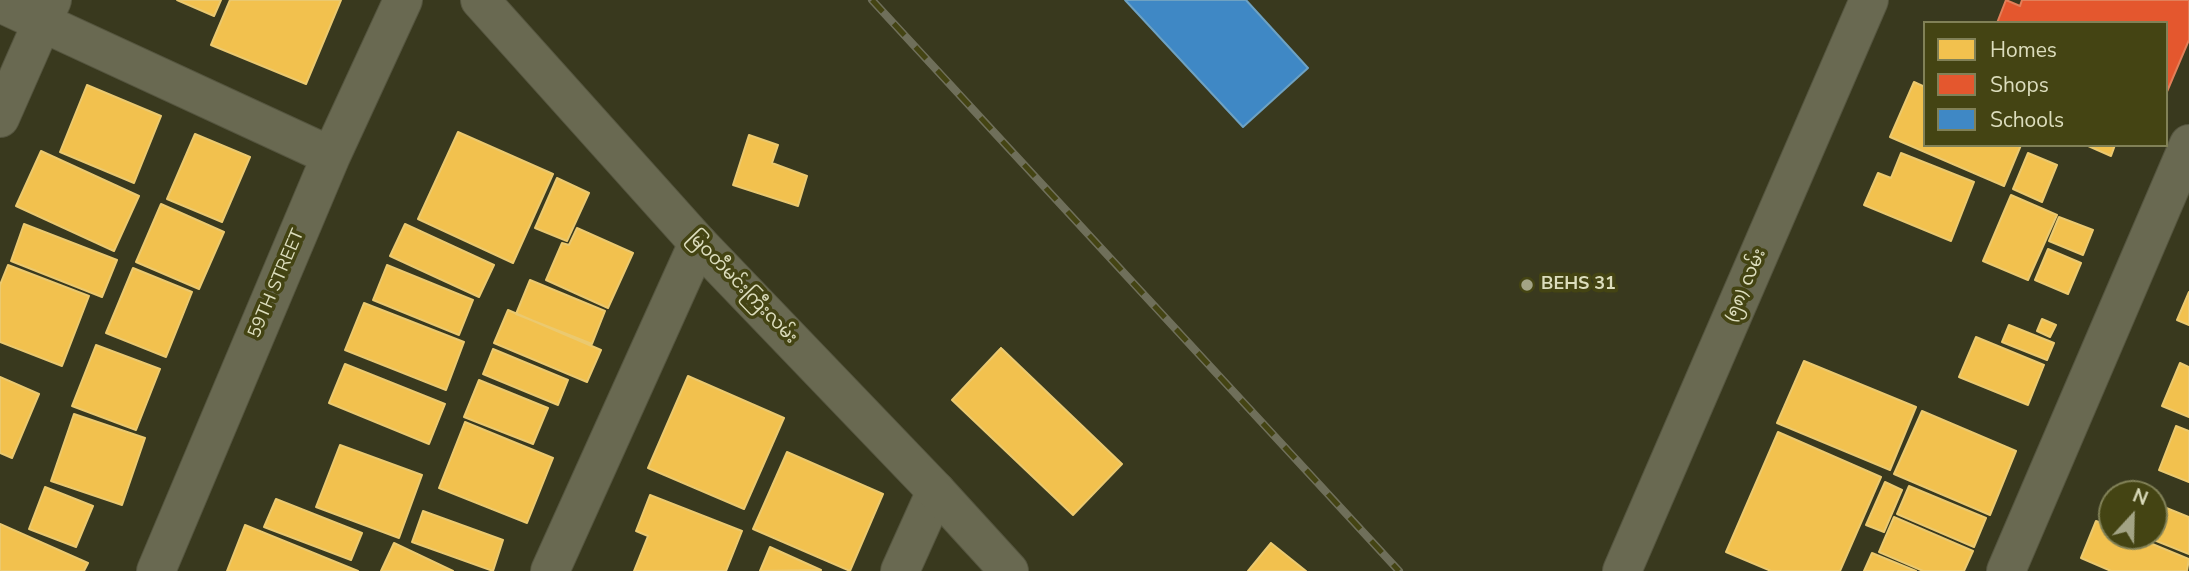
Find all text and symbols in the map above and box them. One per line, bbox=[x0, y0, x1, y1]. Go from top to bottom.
legend bbox=[1923, 21, 2168, 147]
text: Homes bbox=[1990, 36, 2057, 64]
text: Shops bbox=[1990, 71, 2049, 99]
text: Schools bbox=[1990, 106, 2064, 134]
street label: 59TH STREET bbox=[244, 226, 310, 342]
street label: မြဝတီမင်းကြီးလမ်း bbox=[683, 227, 801, 349]
street label: (၅၈) လမ်း bbox=[1721, 246, 1771, 326]
place label: BEHS 31 bbox=[1541, 274, 1616, 296]
marker: BEHS 31 bbox=[1519, 277, 1535, 293]
north arrow bbox=[2098, 480, 2168, 550]
text: N bbox=[2129, 483, 2152, 512]

